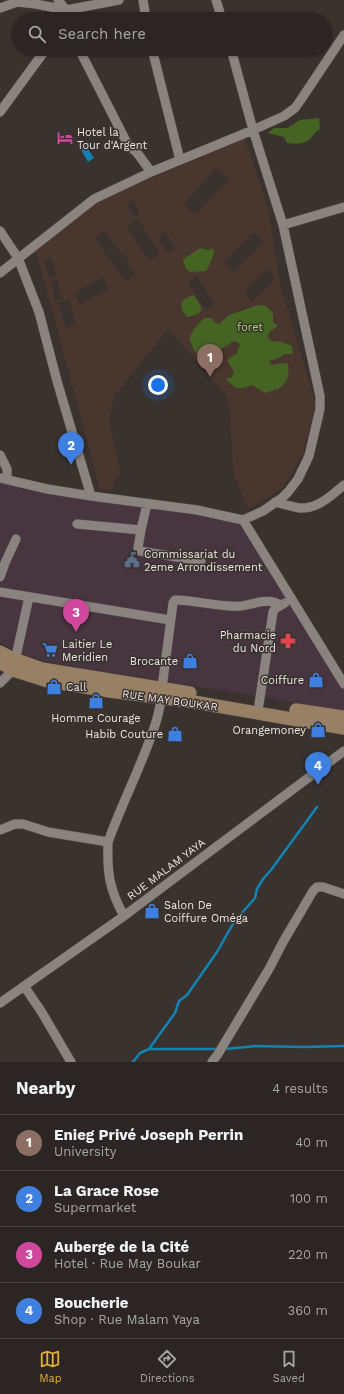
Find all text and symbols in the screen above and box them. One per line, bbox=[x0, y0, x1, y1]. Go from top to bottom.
search box bbox=[12, 12, 332, 56]
icon: search bbox=[26, 23, 48, 45]
text: Search here bbox=[58, 25, 146, 43]
place label: Hotel la Tour d'Argent bbox=[77, 126, 148, 152]
hotel icon: Hotel la Tour d'Argent bbox=[56, 129, 74, 147]
park label: foret bbox=[237, 321, 263, 334]
pin: 1 bbox=[197, 344, 223, 377]
your location bbox=[148, 375, 168, 395]
pin: 2 bbox=[58, 432, 84, 465]
place label: Commissariat du 2eme Arrondissement bbox=[144, 548, 263, 574]
public building icon: Commissariat du 2eme Arrondissement bbox=[123, 551, 141, 569]
pin: 3 bbox=[63, 599, 89, 632]
place label: Pharmacie du Nord bbox=[220, 629, 276, 655]
pharmacy icon: Pharmacie du Nord bbox=[279, 632, 297, 650]
place label: Laitier Le Meridien bbox=[62, 638, 112, 664]
supermarket icon: Laitier Le Meridien bbox=[41, 641, 59, 659]
shop icon: Brocante bbox=[181, 652, 199, 670]
place label: Brocante bbox=[130, 655, 178, 668]
shop icon: Coiffure bbox=[307, 671, 325, 689]
place label: Coiffure bbox=[261, 674, 304, 687]
shop icon: Call bbox=[45, 678, 63, 696]
place label: Call bbox=[66, 681, 87, 694]
street label: RUE MAY BOUKAR bbox=[121, 687, 219, 714]
shop icon: Homme Courage bbox=[87, 692, 105, 710]
place label: Homme Courage bbox=[51, 712, 141, 725]
shop icon: Orangemoney bbox=[309, 721, 327, 739]
place label: Orangemoney bbox=[233, 724, 306, 737]
shop icon: Habib Couture bbox=[166, 725, 184, 743]
place label: Habib Couture bbox=[85, 728, 163, 741]
pin: 4 bbox=[305, 752, 331, 785]
street label: RUE MALAM YAYA bbox=[125, 836, 208, 903]
place label: Salon De Coiffure Oméga bbox=[164, 899, 248, 925]
shop icon: Salon De Coiffure Oméga bbox=[143, 902, 161, 920]
text: Nearby bbox=[16, 1078, 75, 1098]
text: 4 results bbox=[272, 1081, 328, 1096]
text: Enieg Privé Joseph Perrin bbox=[54, 1126, 243, 1144]
text: 1 bbox=[26, 1135, 32, 1150]
text: 40 m bbox=[295, 1135, 328, 1150]
text: University bbox=[54, 1144, 116, 1159]
text: La Grace Rose bbox=[54, 1182, 159, 1200]
text: 2 bbox=[25, 1191, 33, 1206]
text: 100 m bbox=[290, 1191, 328, 1206]
text: Supermarket bbox=[54, 1200, 136, 1215]
text: Auberge de la Cité bbox=[54, 1238, 189, 1256]
text: 3 bbox=[25, 1247, 33, 1262]
text: 220 m bbox=[288, 1247, 328, 1262]
text: Hotel · Rue May Boukar bbox=[54, 1256, 201, 1271]
text: Boucherie bbox=[54, 1294, 129, 1312]
text: 4 bbox=[25, 1303, 33, 1318]
text: 360 m bbox=[288, 1303, 328, 1318]
text: Shop · Rue Malam Yaya bbox=[54, 1312, 200, 1327]
tab: Map bbox=[39, 1348, 62, 1385]
tab: Directions bbox=[140, 1348, 194, 1385]
tab: Saved bbox=[273, 1348, 305, 1385]

